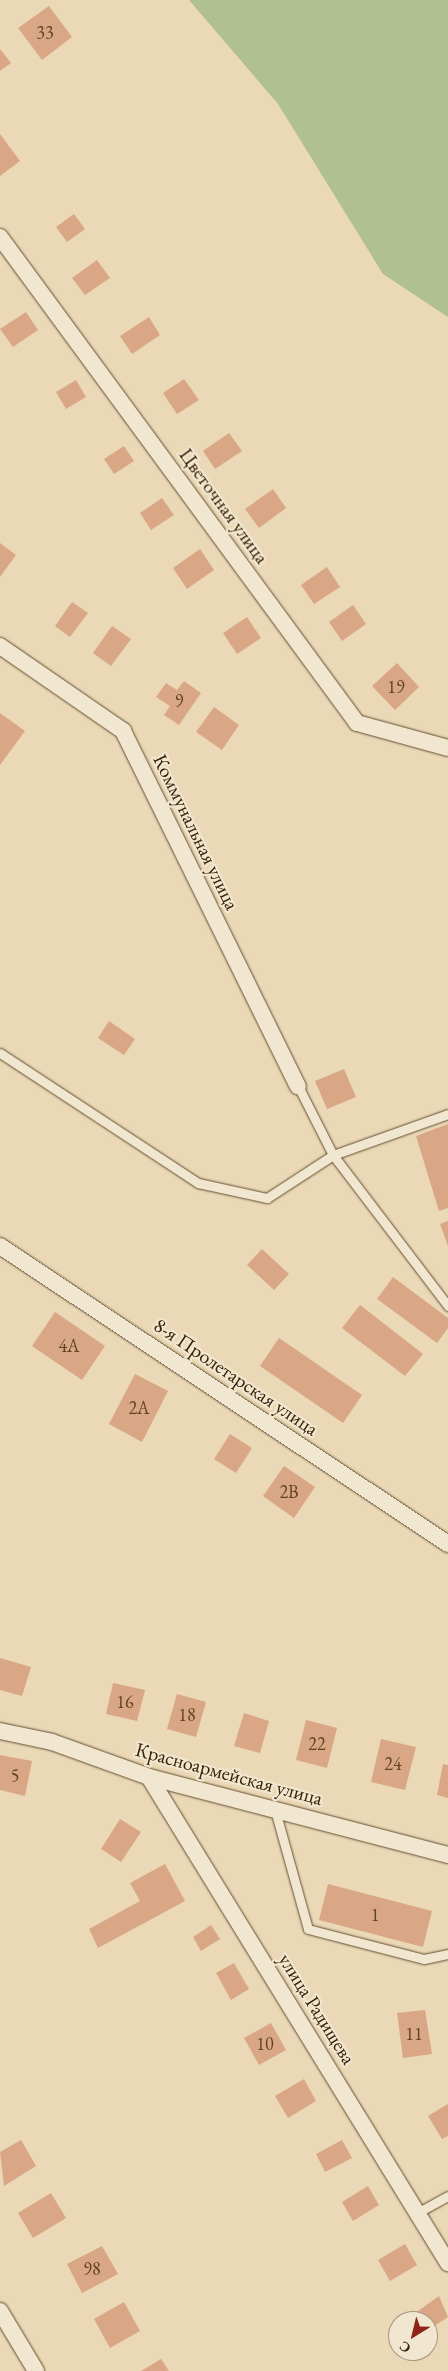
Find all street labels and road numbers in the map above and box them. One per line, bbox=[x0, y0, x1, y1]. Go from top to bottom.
street label: Цветочная улица bbox=[174, 444, 274, 568]
street label: Коммунальная улица bbox=[148, 750, 244, 914]
street label: 8-я Пролетарская улица bbox=[149, 1313, 323, 1441]
street label: Красноармейская улица bbox=[133, 1737, 325, 1811]
street label: улица Радищева bbox=[273, 1949, 361, 2069]

